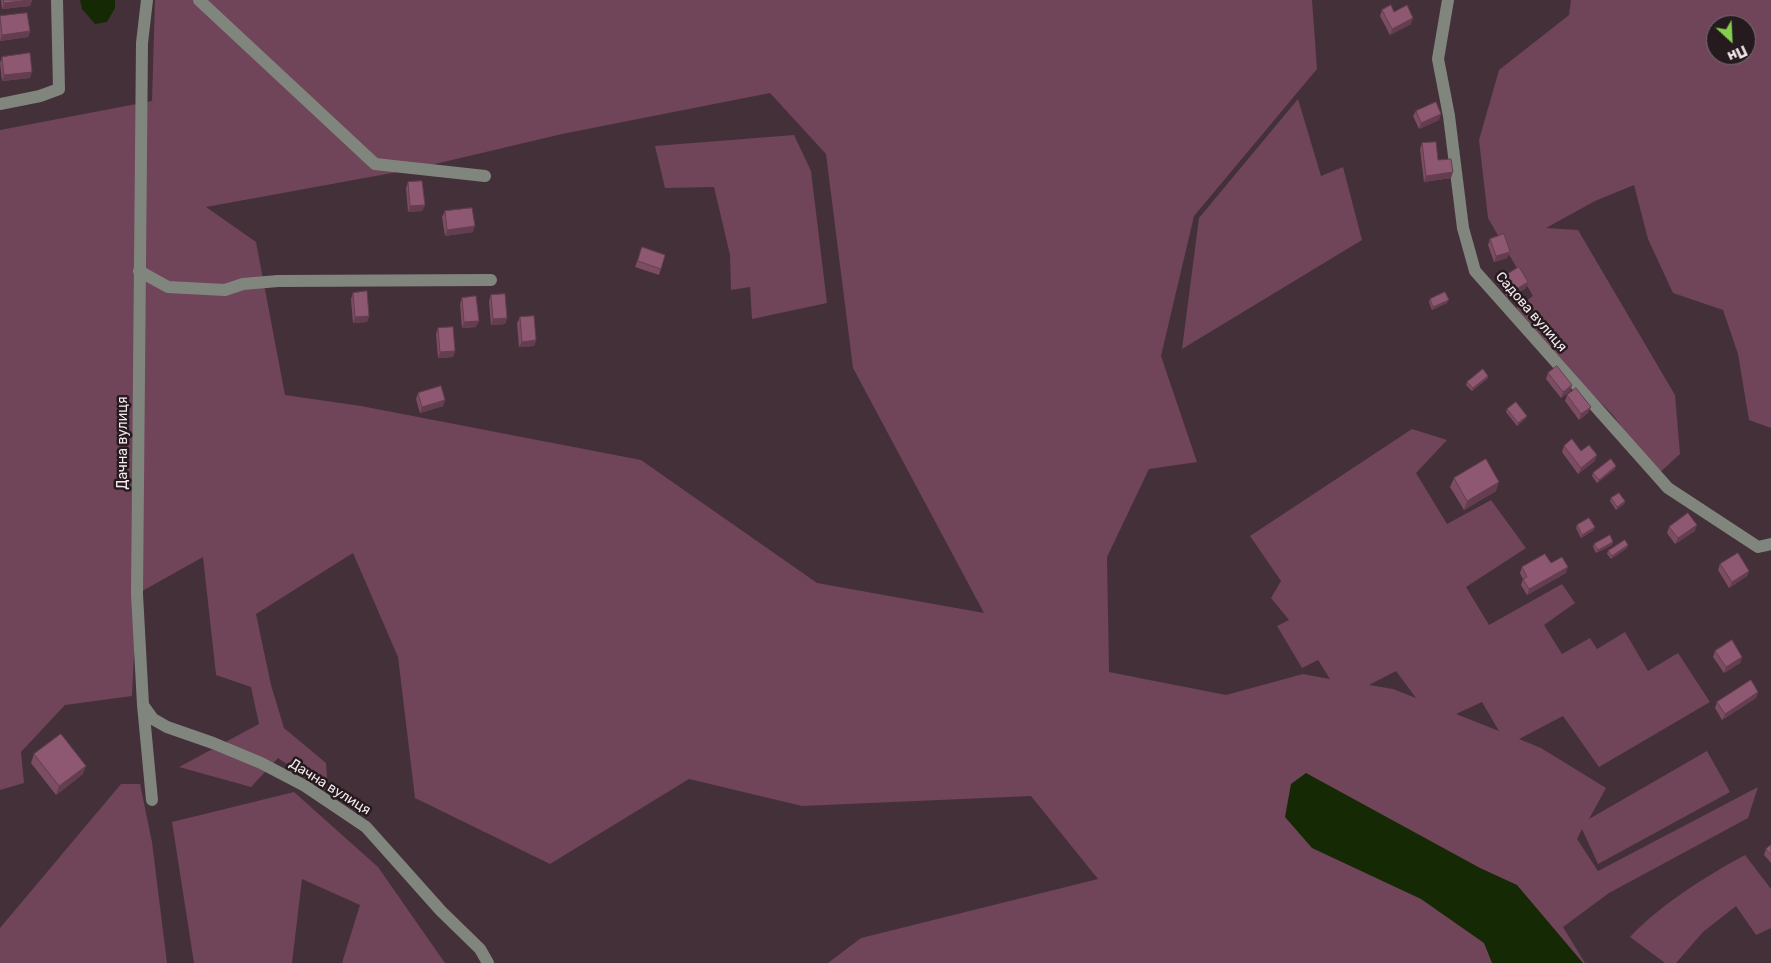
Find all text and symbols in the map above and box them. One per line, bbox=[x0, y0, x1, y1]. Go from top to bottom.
north arrow bbox=[1706, 15, 1756, 65]
text: Пн bbox=[1725, 41, 1750, 65]
street label: Садова вулиця bbox=[1492, 269, 1570, 355]
street label: Дачна вулиця bbox=[115, 396, 131, 490]
street label: Дачна вулиця bbox=[286, 755, 374, 819]

